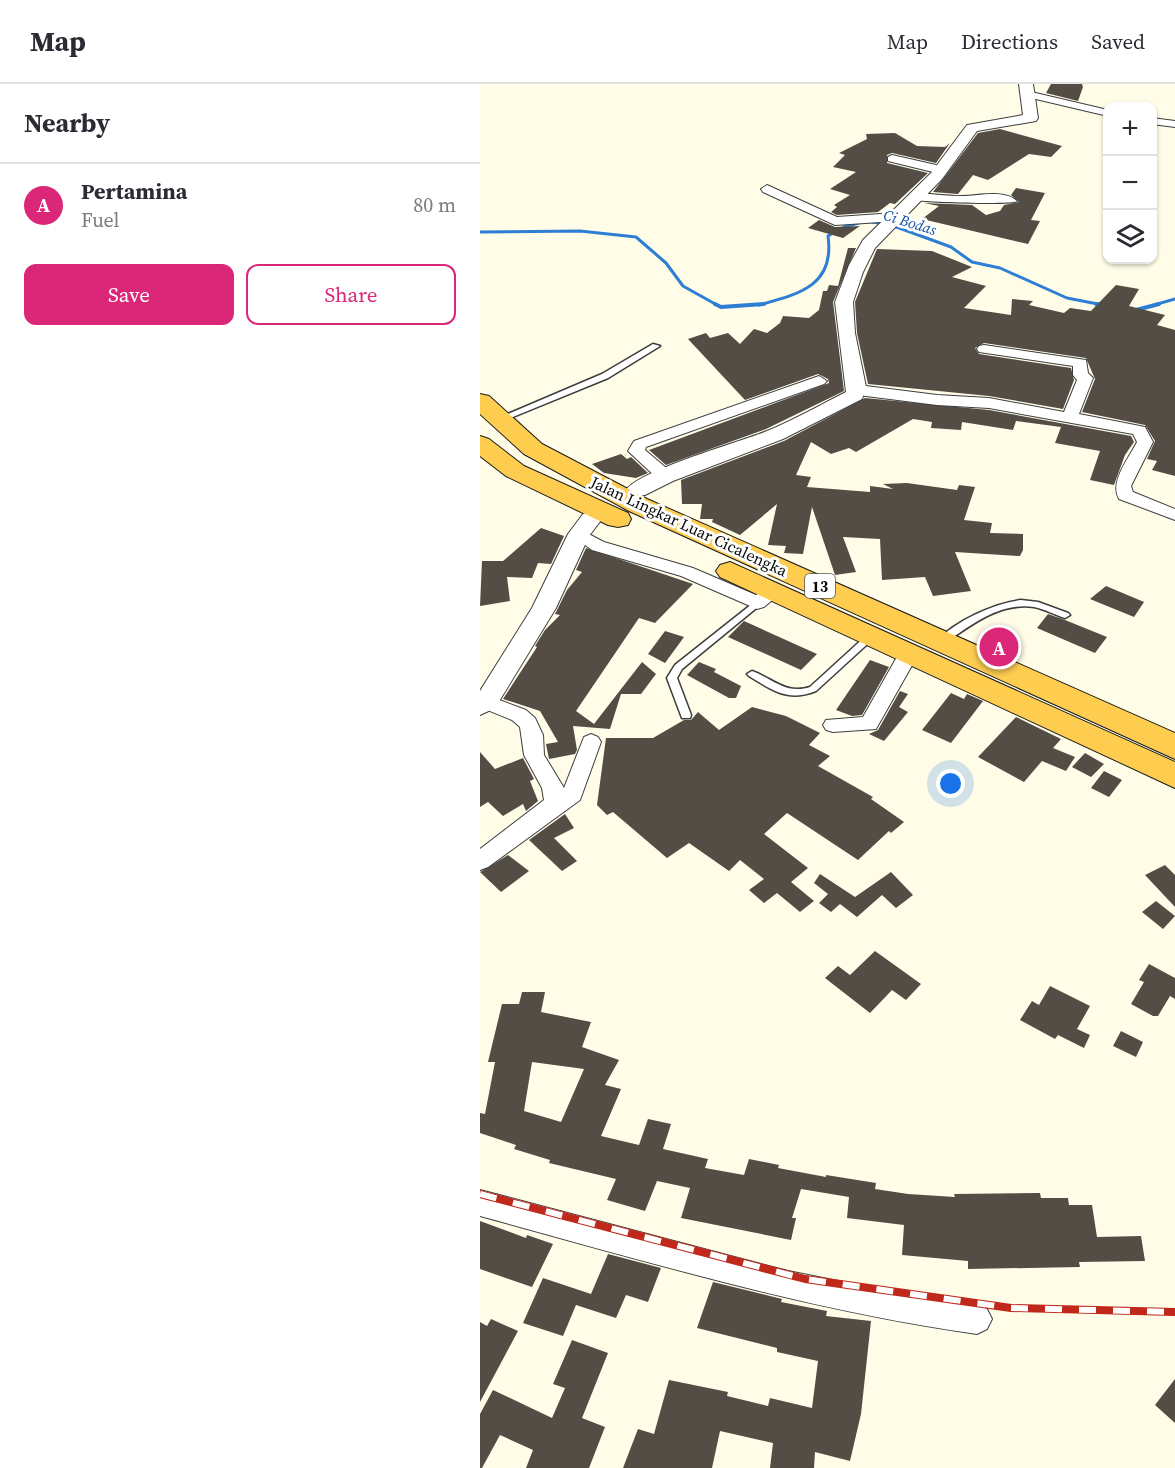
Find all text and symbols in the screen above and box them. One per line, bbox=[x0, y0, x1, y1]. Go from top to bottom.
text: Map bbox=[30, 22, 86, 60]
text: Map bbox=[887, 27, 928, 56]
text: Directions bbox=[961, 27, 1058, 56]
text: Saved bbox=[1091, 27, 1145, 56]
map controls bbox=[1103, 102, 1157, 264]
button: + bbox=[1103, 102, 1157, 156]
text: Nearby bbox=[24, 105, 110, 141]
button: − bbox=[1103, 156, 1157, 210]
text: Pertamina bbox=[81, 176, 187, 206]
text: A bbox=[37, 191, 50, 219]
text: 80 m bbox=[413, 191, 456, 219]
water label: Ci Bodas bbox=[881, 204, 940, 240]
text: Fuel bbox=[81, 206, 120, 234]
button: layers bbox=[1103, 210, 1157, 264]
button: Save bbox=[24, 264, 234, 325]
button: Share bbox=[246, 264, 456, 325]
street label: Jalan Lingkar Luar Cicalengka bbox=[586, 470, 792, 582]
road number: 13 bbox=[805, 574, 835, 598]
pin: A bbox=[980, 624, 1018, 670]
your location bbox=[936, 769, 965, 798]

